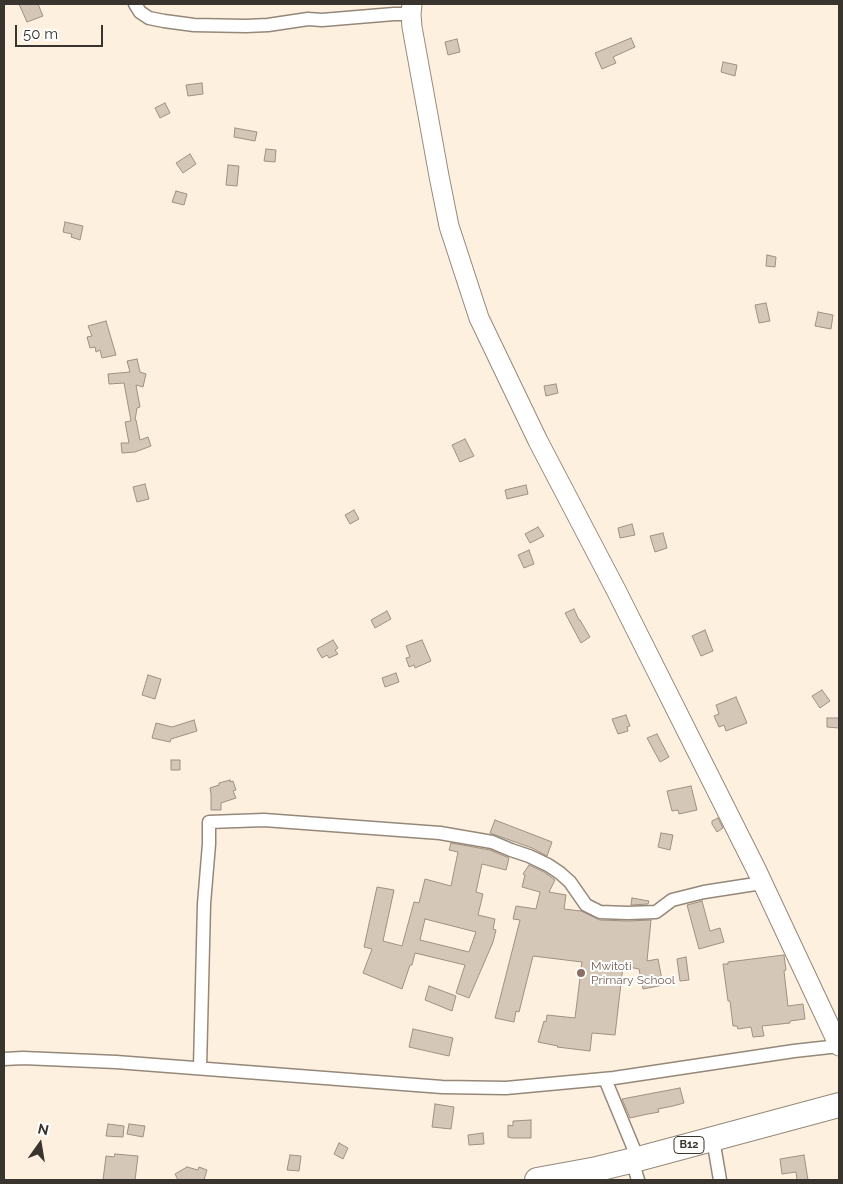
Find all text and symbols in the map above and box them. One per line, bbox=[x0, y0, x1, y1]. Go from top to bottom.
scale bar bbox=[18, 15, 105, 47]
text: 50 m bbox=[23, 25, 58, 43]
place label: Mwitoti Primary School bbox=[591, 959, 675, 987]
marker: Mwitoti Primary School bbox=[575, 967, 587, 979]
north arrow bbox=[15, 1119, 65, 1169]
text: N bbox=[36, 1120, 50, 1138]
road number: B12 bbox=[674, 1136, 704, 1154]

